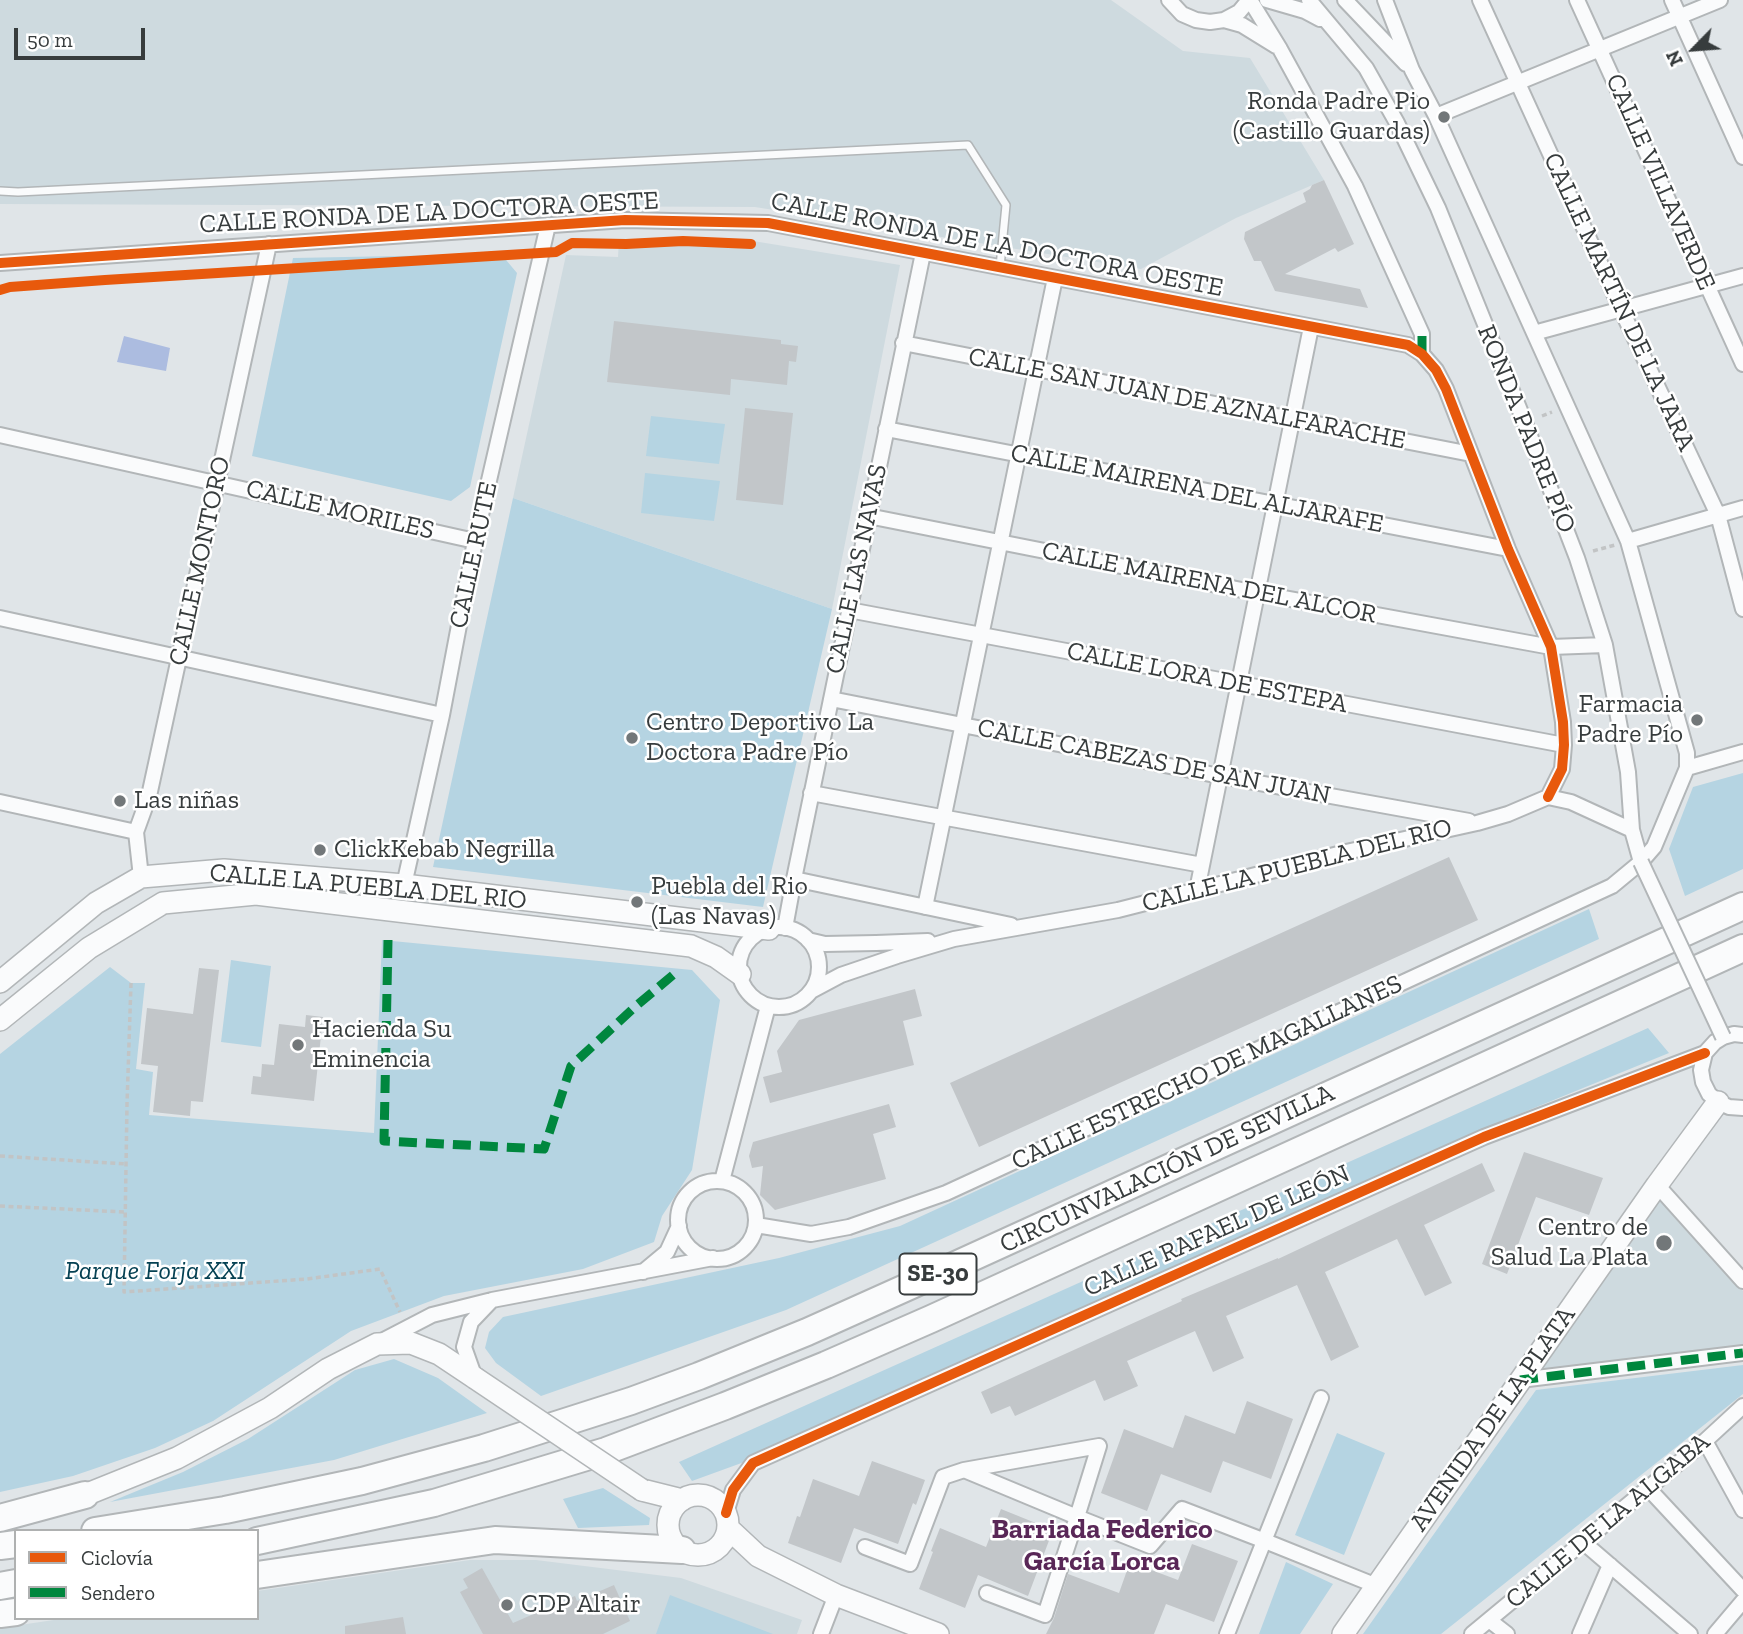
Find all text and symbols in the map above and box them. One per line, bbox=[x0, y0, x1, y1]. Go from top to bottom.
scale bar bbox=[18, 14, 149, 58]
north arrow bbox=[1659, 14, 1729, 84]
text: 50 m bbox=[27, 27, 73, 52]
text: N bbox=[1661, 47, 1688, 70]
street label: CALLE VILLAVERDE bbox=[1598, 69, 1722, 295]
place label: Ronda Padre Pio (Castillo Guardas) bbox=[1233, 86, 1430, 148]
marker: Ronda Padre Pio (Castillo Guardas) bbox=[1436, 109, 1452, 125]
street label: CALLE MARTÍN DE LA JARA bbox=[1536, 148, 1702, 456]
street label: CALLE RONDA DE LA DOCTORA OESTE bbox=[199, 185, 659, 241]
street label: CALLE RONDA DE LA DOCTORA OESTE bbox=[768, 186, 1226, 304]
street label: RONDA PADRE PÍO bbox=[1470, 320, 1582, 538]
street label: CALLE SAN JUAN DE AZNALFARACHE bbox=[966, 341, 1408, 457]
street label: CALLE MAIRENA DEL ALJARAFE bbox=[1008, 438, 1386, 540]
street label: CALLE MONTORO bbox=[163, 454, 237, 668]
street label: CALLE LAS NAVAS bbox=[820, 461, 894, 677]
street label: CALLE MORILES bbox=[243, 473, 437, 547]
street label: CALLE RUTE bbox=[443, 479, 505, 631]
street label: CALLE MAIRENA DEL ALCOR bbox=[1039, 535, 1379, 631]
street label: CALLE LORA DE ESTEPA bbox=[1064, 635, 1350, 721]
place label: Farmacia Padre Pío bbox=[1577, 689, 1683, 750]
place label: Centro Deportivo La Doctora Padre Pío bbox=[646, 707, 874, 768]
street label: CALLE CABEZAS DE SAN JUAN bbox=[975, 712, 1333, 812]
marker: Farmacia Padre Pío bbox=[1689, 712, 1705, 728]
marker: Centro Deportivo La Doctora Padre Pío bbox=[624, 730, 640, 746]
place label: Las niñas bbox=[134, 785, 239, 817]
marker: Las niñas bbox=[112, 793, 128, 809]
street label: CALLE LA PUEBLA DEL RIO bbox=[1139, 812, 1455, 920]
place label: ClickKebab Negrilla bbox=[334, 834, 555, 866]
marker: ClickKebab Negrilla bbox=[312, 842, 328, 858]
street label: CALLE LA PUEBLA DEL RIO bbox=[208, 858, 528, 916]
place label: Puebla del Rio (Las Navas) bbox=[651, 871, 808, 932]
marker: Puebla del Rio (Las Navas) bbox=[629, 894, 645, 910]
street label: CALLE ESTRECHO DE MAGALLANES bbox=[1007, 969, 1407, 1177]
place label: Hacienda Su Eminencia bbox=[312, 1014, 452, 1076]
marker: Hacienda Su Eminencia bbox=[290, 1037, 306, 1053]
street label: CIRCUNVALACIÓN DE SEVILLA bbox=[995, 1078, 1339, 1260]
street label: CALLE RAFAEL DE LEÓN bbox=[1079, 1158, 1355, 1304]
place label: Centro de Salud La Plata bbox=[1491, 1212, 1648, 1274]
marker: Centro de Salud La Plata bbox=[1654, 1233, 1674, 1253]
road number: SE-30 bbox=[900, 1254, 976, 1294]
park label: Parque Forja XXI bbox=[65, 1256, 245, 1288]
street label: AVENIDA DE LA PLATA bbox=[1404, 1301, 1582, 1537]
street label: CALLE DE LA ALGABA bbox=[1500, 1426, 1716, 1616]
district label: Barriada Federico García Lorca bbox=[991, 1513, 1213, 1579]
legend bbox=[14, 1529, 259, 1620]
text: Ciclovía bbox=[81, 1545, 153, 1570]
text: Sendero bbox=[81, 1580, 155, 1605]
place label: CDP Altair bbox=[521, 1589, 641, 1621]
marker: CDP Altair bbox=[499, 1597, 515, 1613]

